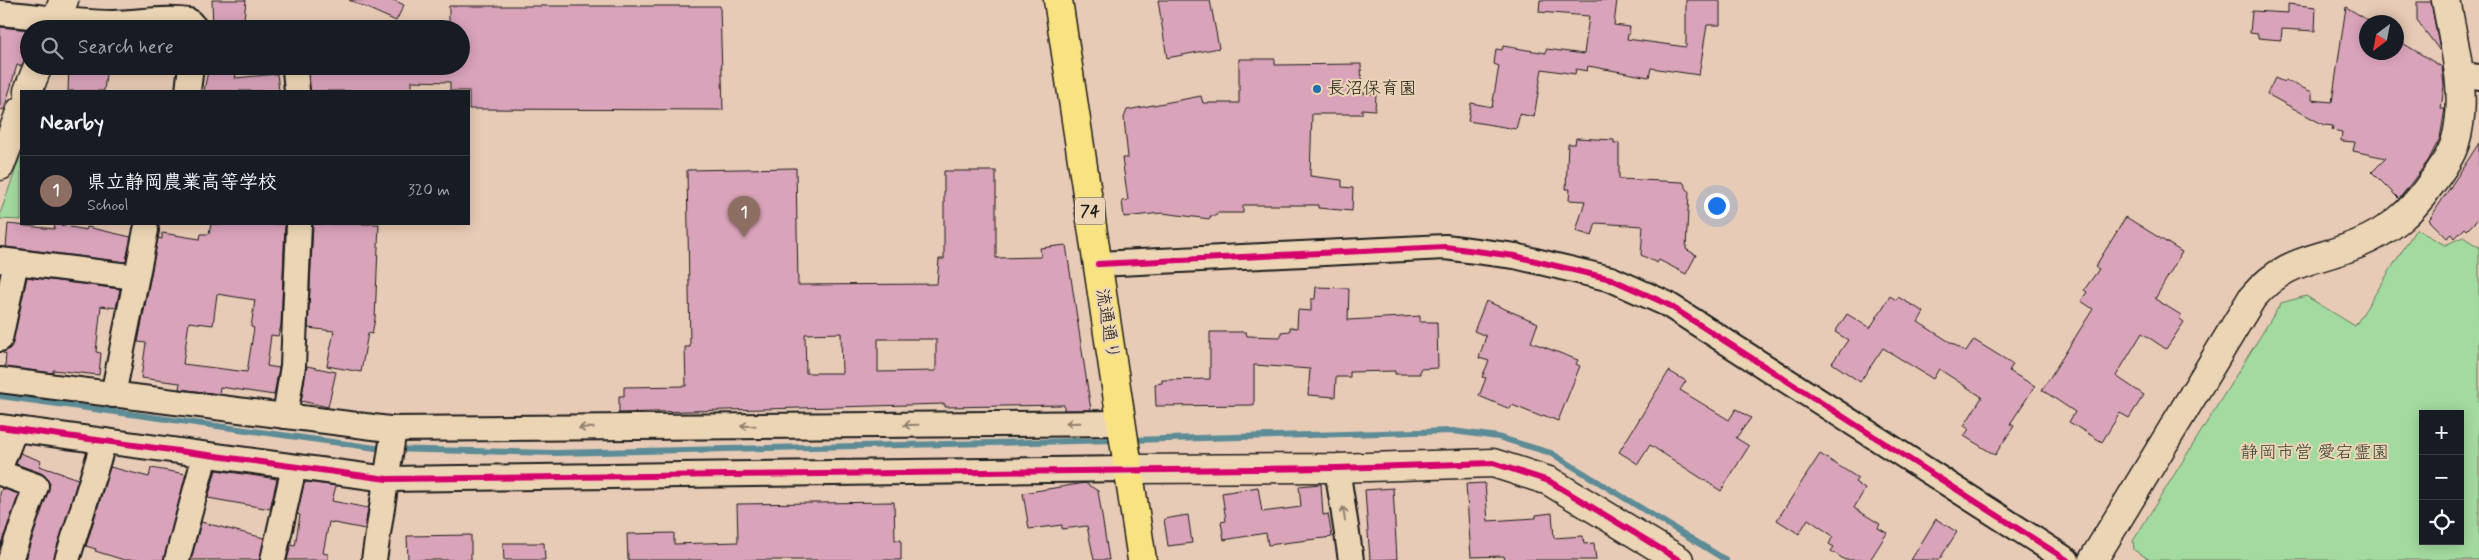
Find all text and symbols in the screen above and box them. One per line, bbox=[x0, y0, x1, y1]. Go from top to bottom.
north arrow bbox=[2359, 15, 2404, 60]
search box bbox=[20, 20, 470, 75]
icon: search bbox=[38, 34, 66, 62]
text: Search here bbox=[78, 35, 174, 60]
place label: 長沼保育園 bbox=[1327, 77, 1417, 101]
marker: 長沼保育園 bbox=[1311, 83, 1323, 95]
text: Nearby bbox=[40, 109, 104, 137]
text: 県立静岡農業高等学校 bbox=[87, 170, 277, 195]
text: 1 bbox=[52, 180, 60, 201]
text: 320 m bbox=[408, 180, 450, 201]
your location bbox=[1704, 193, 1730, 219]
text: School bbox=[87, 195, 128, 216]
pin: 1 bbox=[728, 196, 760, 237]
road number: 74 bbox=[1075, 198, 1105, 225]
street label: 流通通り bbox=[1090, 287, 1124, 361]
map controls bbox=[2419, 410, 2464, 545]
button: + bbox=[2419, 410, 2464, 455]
one-way arrow bbox=[1065, 418, 1082, 428]
one-way arrow bbox=[903, 420, 919, 430]
one-way arrow bbox=[741, 421, 757, 431]
one-way arrow bbox=[578, 423, 594, 433]
park label: 静岡市営 愛宕霊園 bbox=[2241, 441, 2389, 465]
button: − bbox=[2419, 455, 2464, 500]
button: locate bbox=[2419, 500, 2464, 545]
one-way arrow bbox=[1339, 506, 1349, 522]

